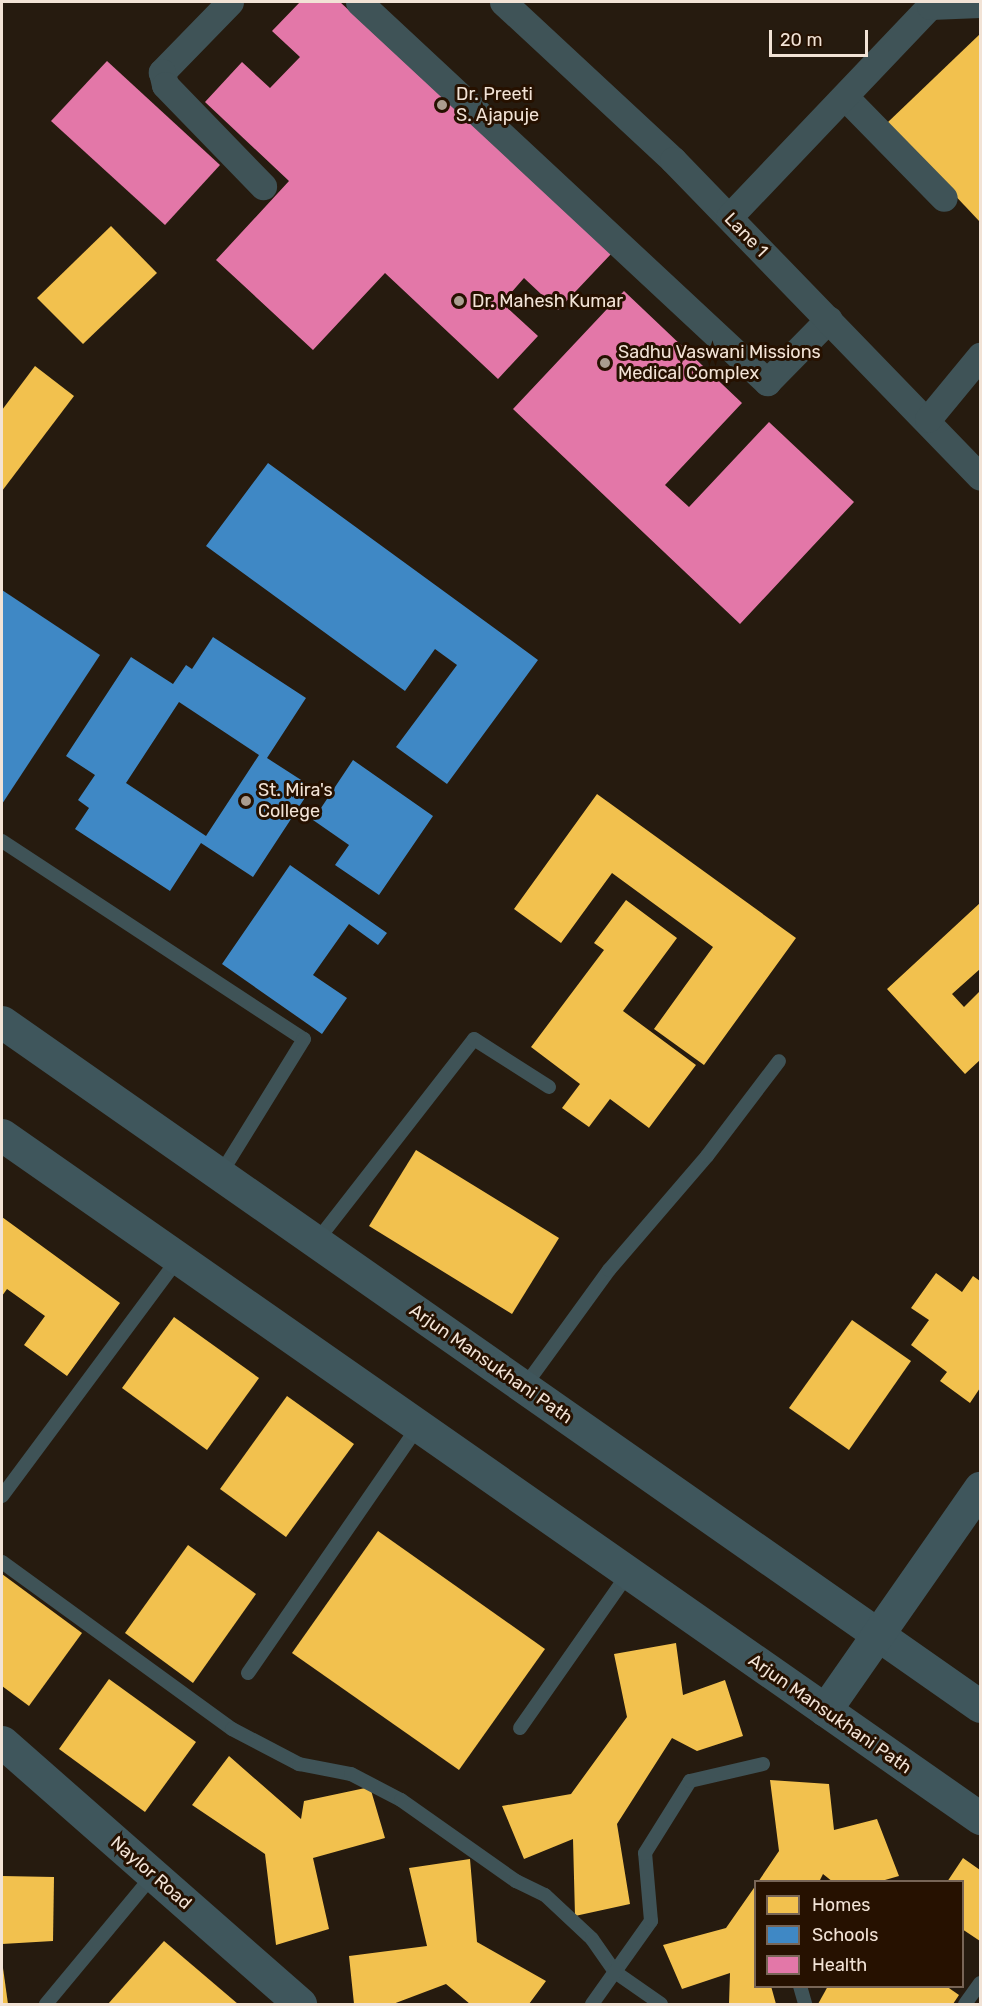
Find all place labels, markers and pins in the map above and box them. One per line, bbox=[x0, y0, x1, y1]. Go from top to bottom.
place label: Dr. Preeti S. Ajapuje bbox=[456, 84, 540, 127]
marker: Dr. Preeti S. Ajapuje bbox=[433, 96, 451, 114]
place label: Dr. Mahesh Kumar bbox=[472, 290, 623, 312]
marker: Dr. Mahesh Kumar bbox=[450, 292, 468, 310]
place label: Sadhu Vaswani Missions Medical Complex bbox=[618, 342, 821, 385]
marker: Sadhu Vaswani Missions Medical Complex bbox=[596, 354, 614, 372]
place label: St. Mira's College bbox=[258, 780, 333, 822]
marker: St. Mira's College bbox=[239, 794, 253, 808]

